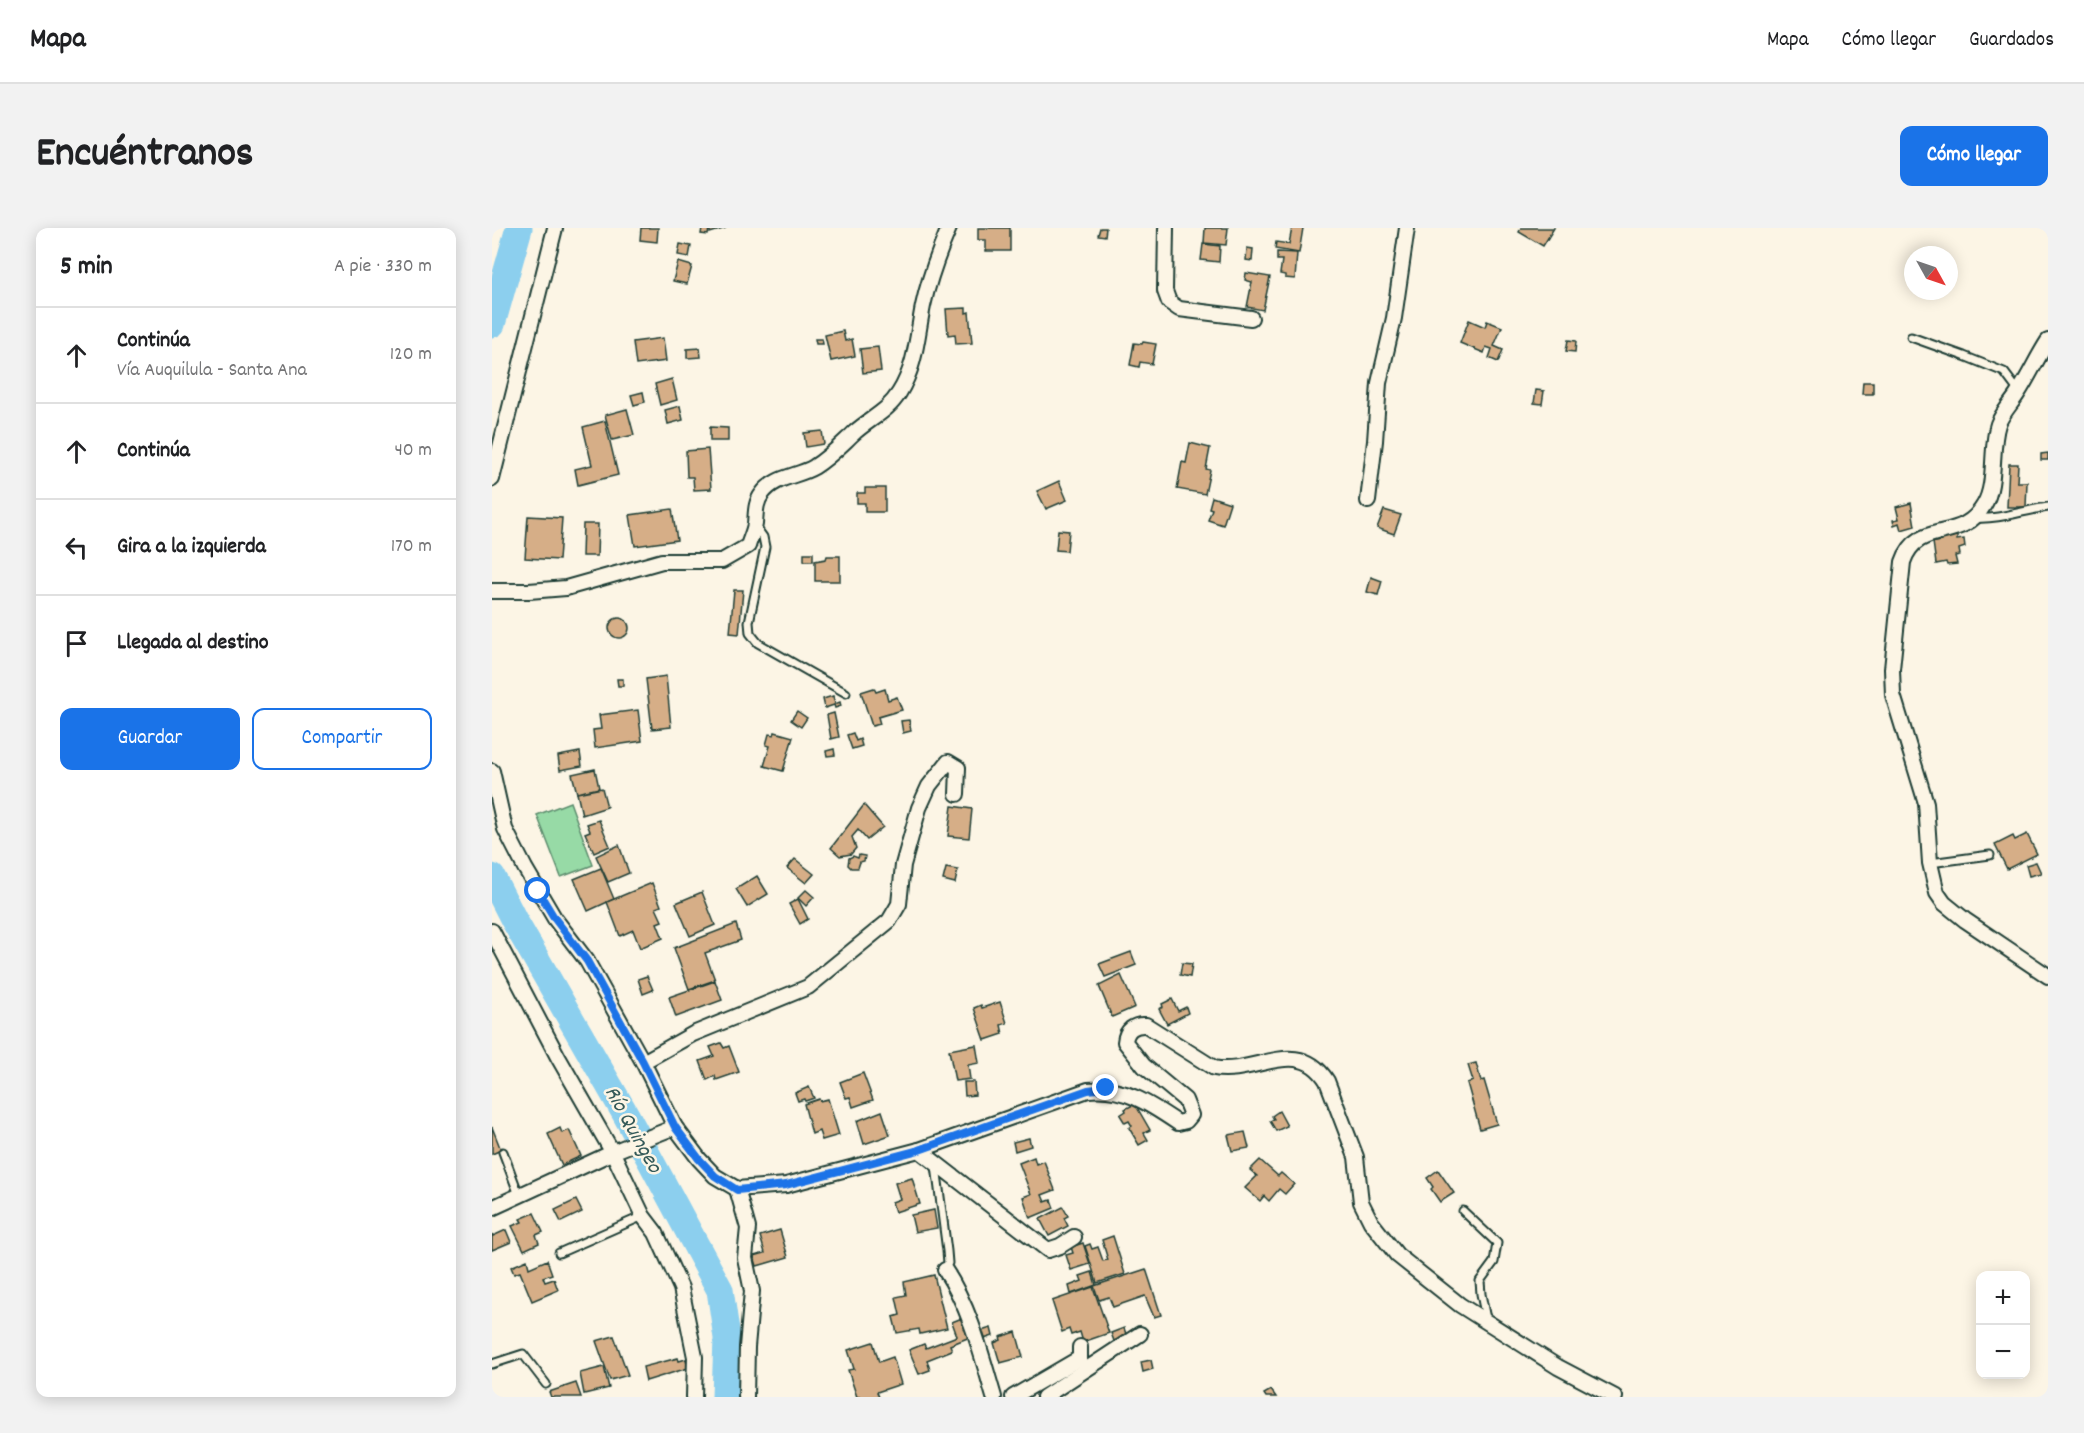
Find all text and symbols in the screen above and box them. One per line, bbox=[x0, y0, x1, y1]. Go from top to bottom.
text: Mapa bbox=[30, 21, 86, 61]
text: Mapa bbox=[1767, 26, 1809, 56]
text: Cómo llegar bbox=[1842, 26, 1936, 56]
text: Guardados bbox=[1969, 26, 2054, 56]
text: Encuéntranos bbox=[36, 126, 254, 186]
button: Cómo llegar bbox=[1900, 126, 2048, 186]
north arrow bbox=[1904, 246, 1958, 300]
text: 5 min bbox=[60, 249, 113, 286]
text: A pie · 330 m bbox=[334, 253, 432, 281]
text: Continúa bbox=[117, 326, 190, 357]
icon: ahead bbox=[60, 339, 93, 372]
text: 120 m bbox=[390, 341, 432, 369]
text: Vía Auquilula - Santa Ana bbox=[117, 357, 307, 385]
icon: ahead bbox=[60, 435, 93, 468]
text: Continúa bbox=[117, 436, 190, 467]
text: 40 m bbox=[394, 437, 432, 465]
icon: left bbox=[60, 531, 93, 564]
text: Gira a la izquierda bbox=[117, 532, 266, 563]
text: 170 m bbox=[391, 533, 432, 561]
icon: arrive bbox=[60, 627, 93, 660]
text: Llegada al destino bbox=[117, 628, 269, 659]
button: Guardar bbox=[60, 708, 240, 770]
button: Compartir bbox=[252, 708, 432, 770]
route start bbox=[524, 877, 550, 903]
route end bbox=[1092, 1074, 1118, 1100]
water label: Río Quingeo bbox=[595, 1081, 669, 1180]
map controls bbox=[1976, 1271, 2030, 1379]
button: + bbox=[1976, 1271, 2030, 1325]
button: − bbox=[1976, 1325, 2030, 1379]

